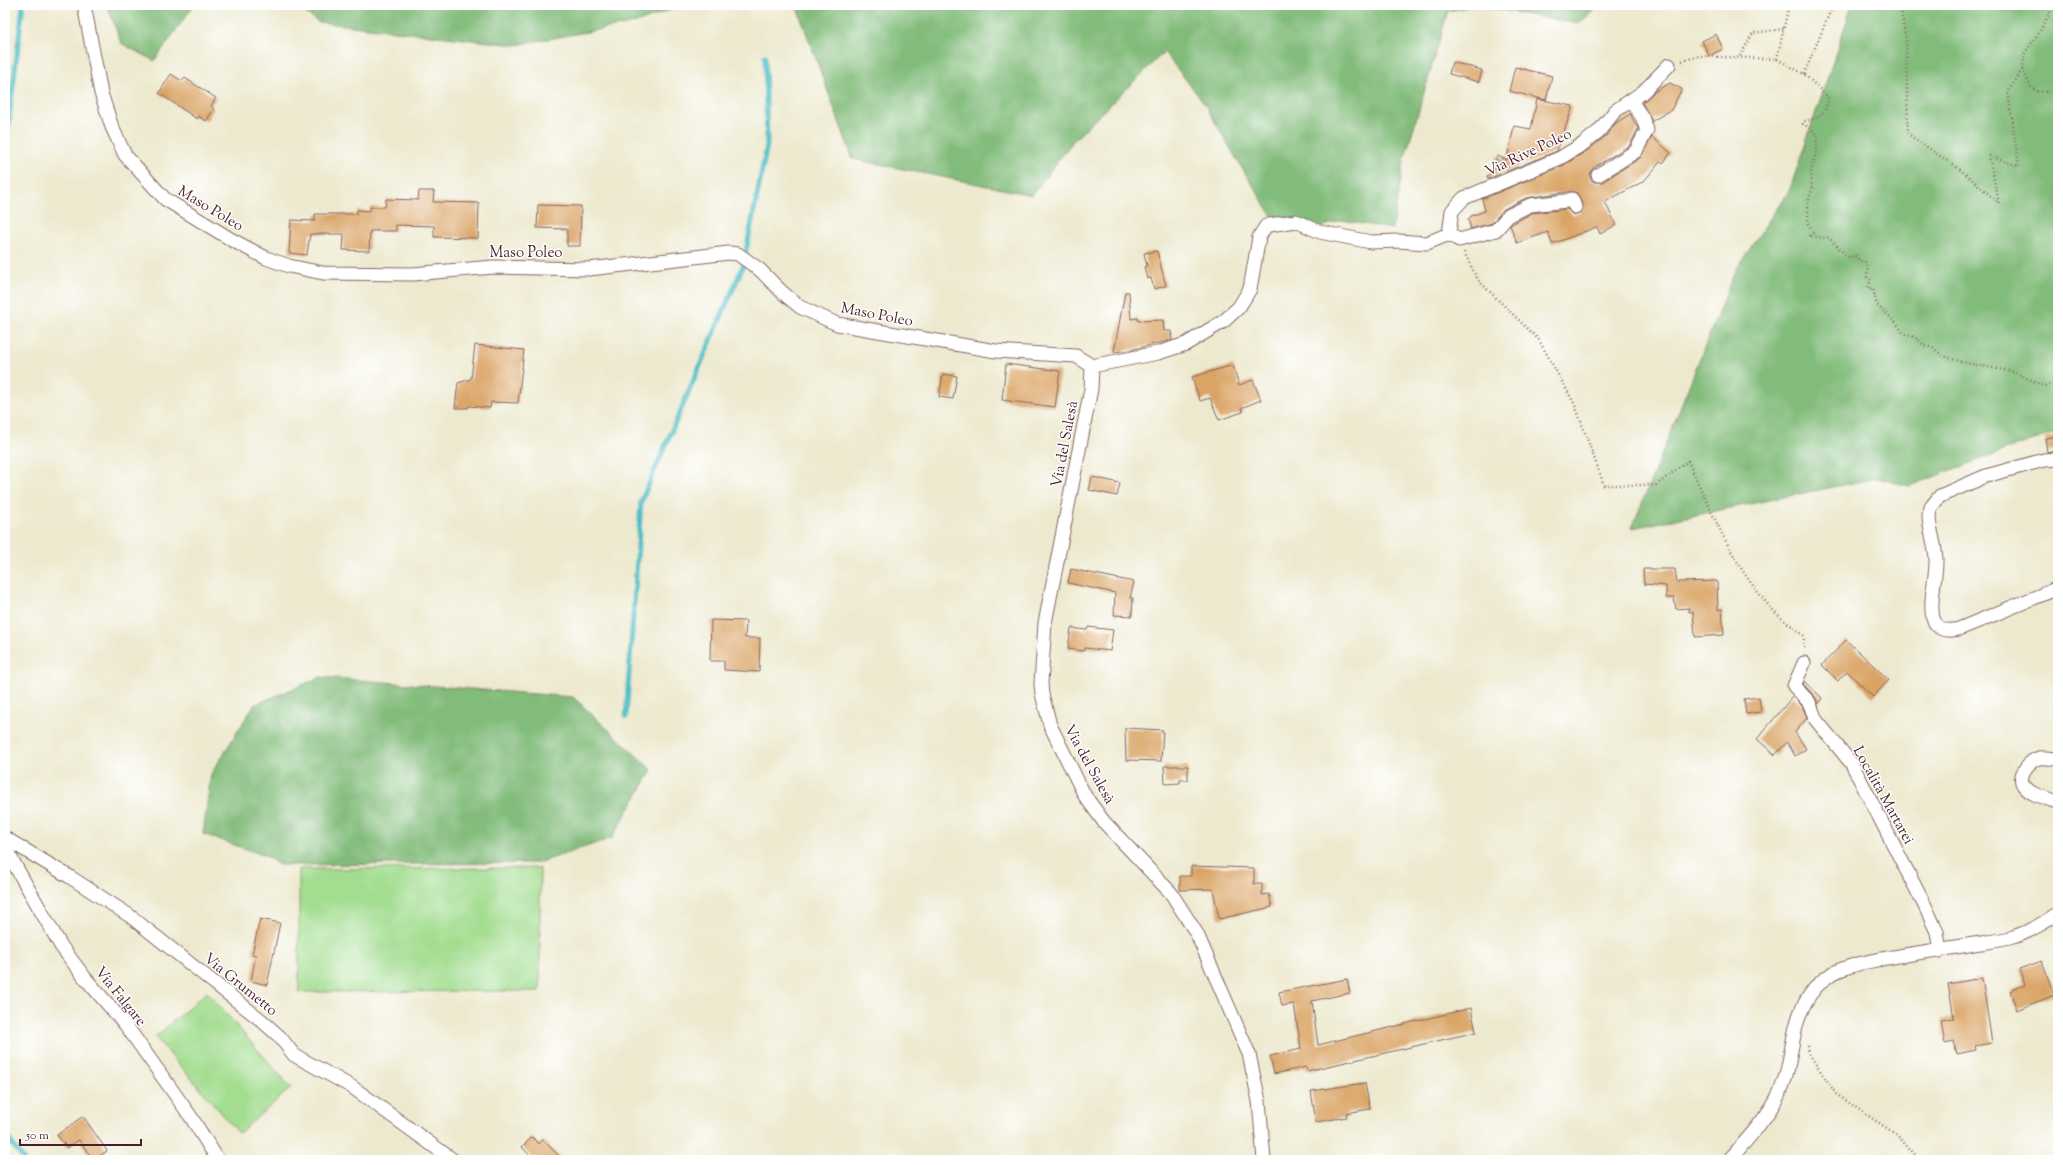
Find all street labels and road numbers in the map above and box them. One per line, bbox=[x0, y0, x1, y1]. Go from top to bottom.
street label: Via Rive Poleo bbox=[1482, 124, 1575, 183]
street label: Maso Poleo bbox=[173, 181, 247, 237]
street label: Maso Poleo bbox=[489, 243, 563, 264]
street label: Maso Poleo bbox=[839, 298, 915, 333]
street label: Via del Salesà bbox=[1047, 399, 1084, 489]
street label: Via del Salesà bbox=[1058, 721, 1119, 808]
street label: Località Martarei bbox=[1847, 743, 1918, 849]
street label: Via Grumetto bbox=[199, 949, 282, 1022]
street label: Via Falgare bbox=[89, 963, 150, 1031]

